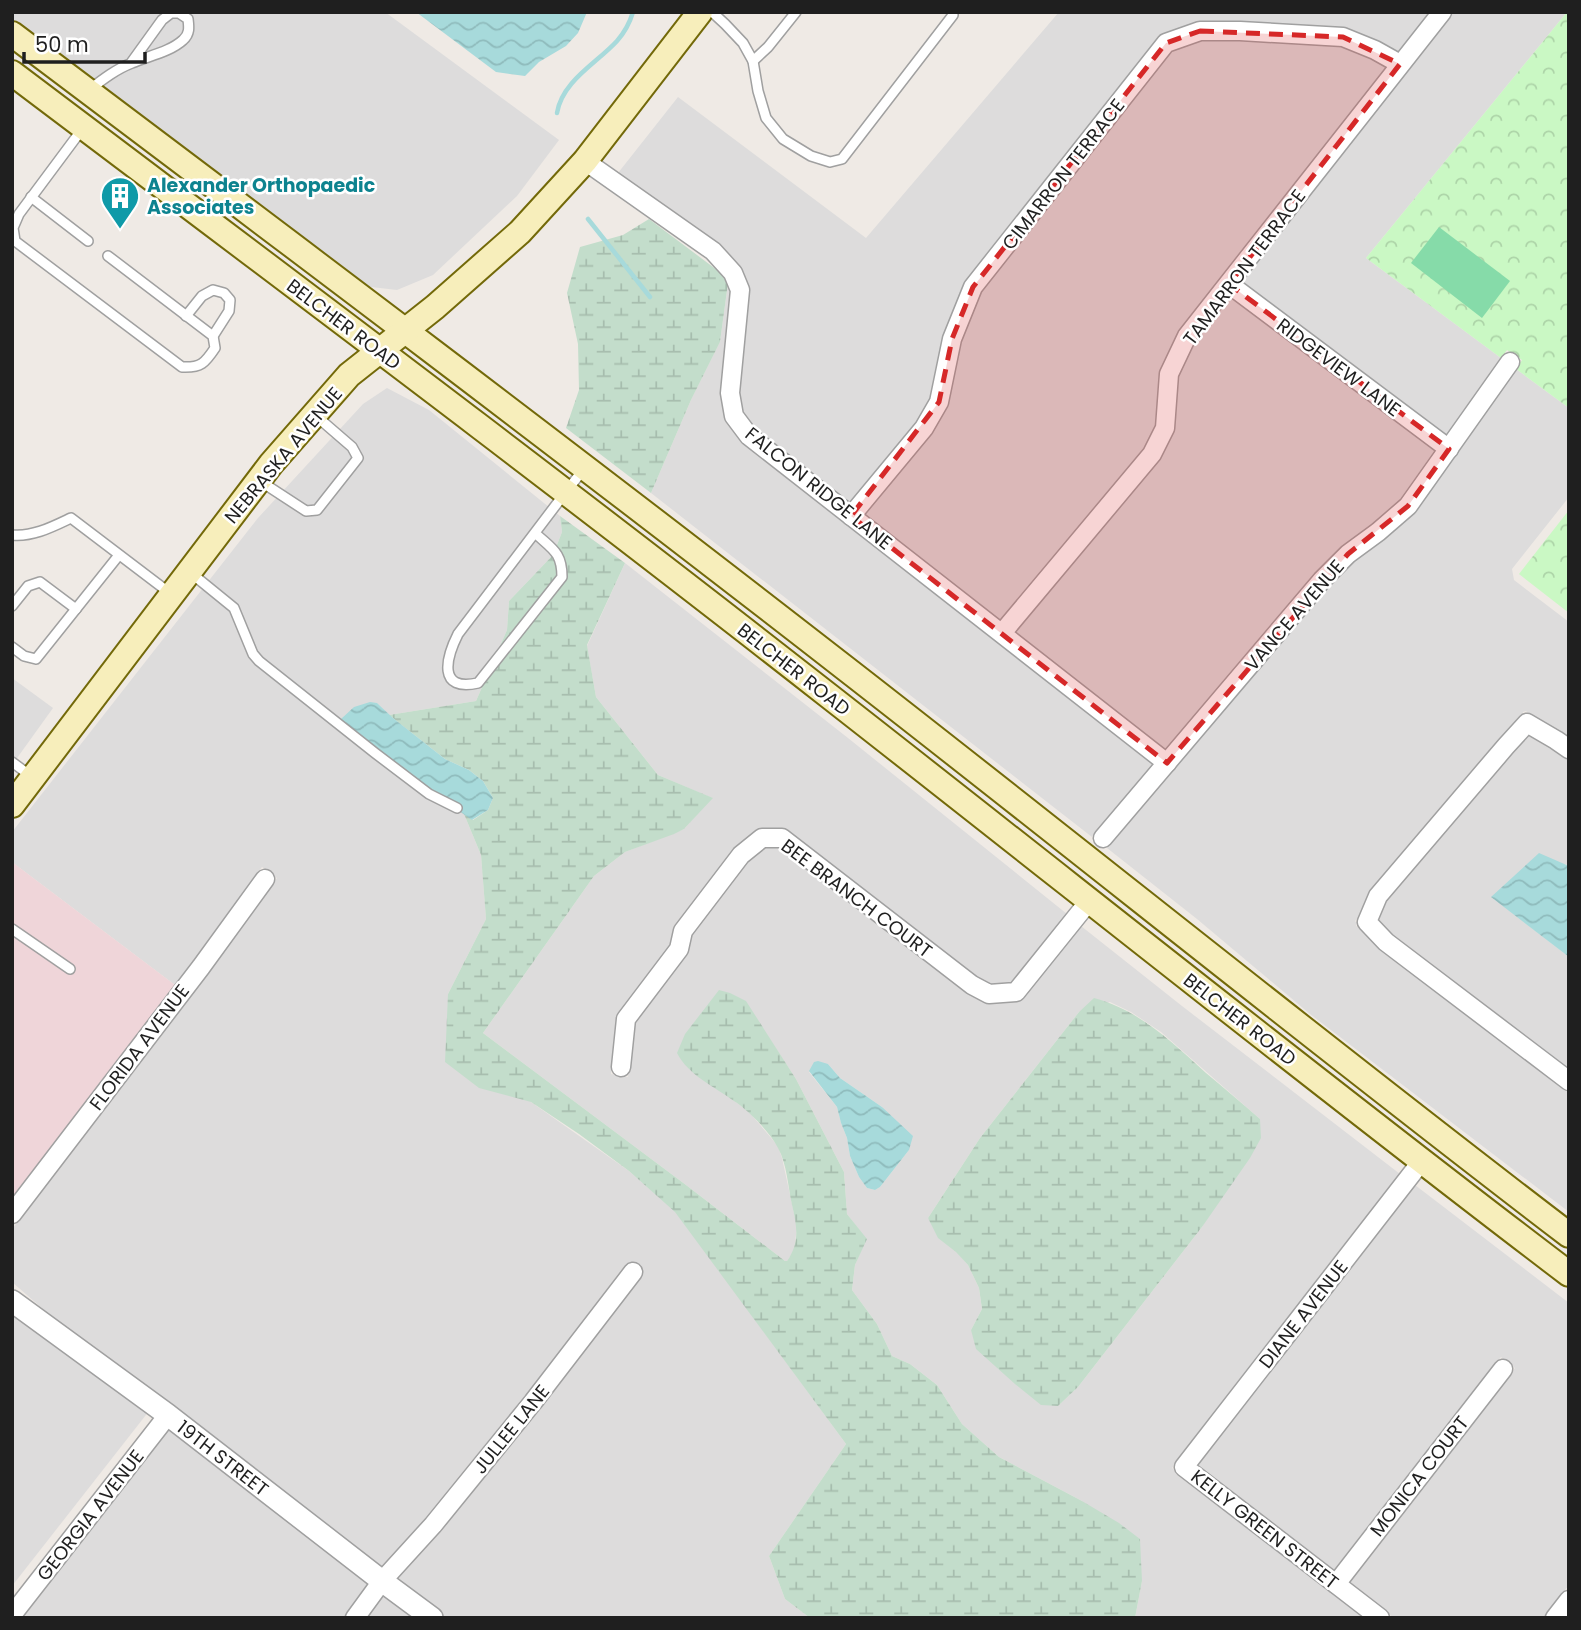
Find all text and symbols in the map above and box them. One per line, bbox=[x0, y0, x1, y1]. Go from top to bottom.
scale bar bbox=[24, 21, 145, 65]
text: 50 m bbox=[35, 30, 89, 59]
street label: CIMARRON TERRACE bbox=[996, 93, 1131, 256]
place label: Alexander Orthopaedic Associates bbox=[147, 172, 375, 221]
building icon: Alexander Orthopaedic Associates bbox=[99, 175, 141, 230]
street label: TAMARRON TERRACE bbox=[1177, 184, 1312, 351]
street label: BELCHER ROAD bbox=[281, 273, 406, 376]
street label: RIDGEVIEW LANE bbox=[1271, 312, 1406, 423]
street label: NEBRASKA AVENUE bbox=[218, 381, 349, 529]
street label: FALCON RIDGE LANE bbox=[739, 421, 898, 556]
street label: VANCE AVENUE bbox=[1238, 554, 1350, 677]
street label: BELCHER ROAD bbox=[732, 617, 856, 722]
street label: BEE BRANCH COURT bbox=[776, 833, 938, 964]
street label: BELCHER ROAD bbox=[1178, 967, 1302, 1072]
street label: FLORIDA AVENUE bbox=[83, 979, 196, 1116]
street label: DIANE AVENUE bbox=[1253, 1255, 1354, 1374]
street label: JULLEE LANE bbox=[467, 1379, 556, 1480]
street label: MONICA COURT bbox=[1364, 1410, 1475, 1542]
street label: 19TH STREET bbox=[171, 1414, 274, 1503]
street label: GEORGIA AVENUE bbox=[31, 1444, 150, 1587]
street label: KELLY GREEN STREET bbox=[1185, 1463, 1344, 1596]

